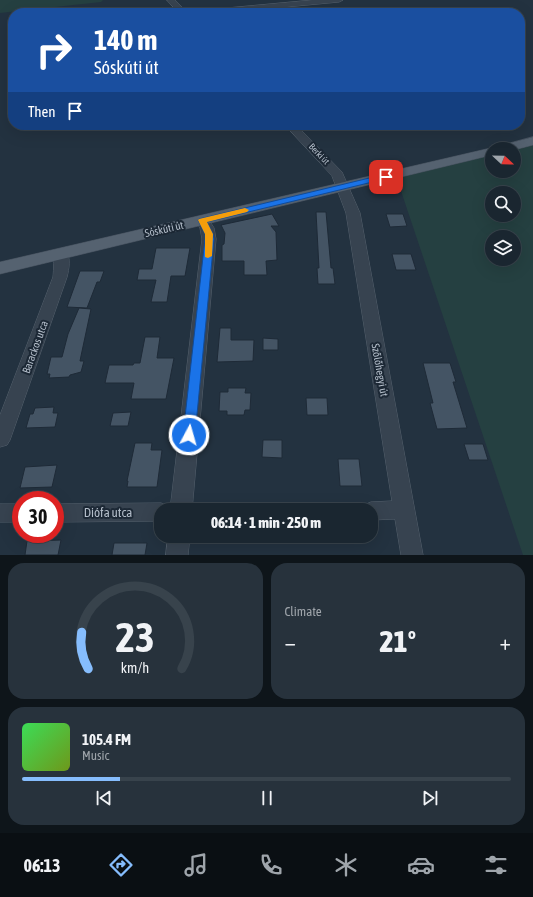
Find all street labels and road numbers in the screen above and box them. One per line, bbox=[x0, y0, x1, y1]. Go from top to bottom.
street label: Berki út bbox=[307, 142, 332, 167]
street label: Sóskúti út bbox=[143, 219, 185, 239]
street label: Barackos utca bbox=[20, 319, 50, 375]
street label: Szőlőhegyi út bbox=[369, 342, 391, 398]
street label: Diófa utca bbox=[84, 505, 132, 520]

